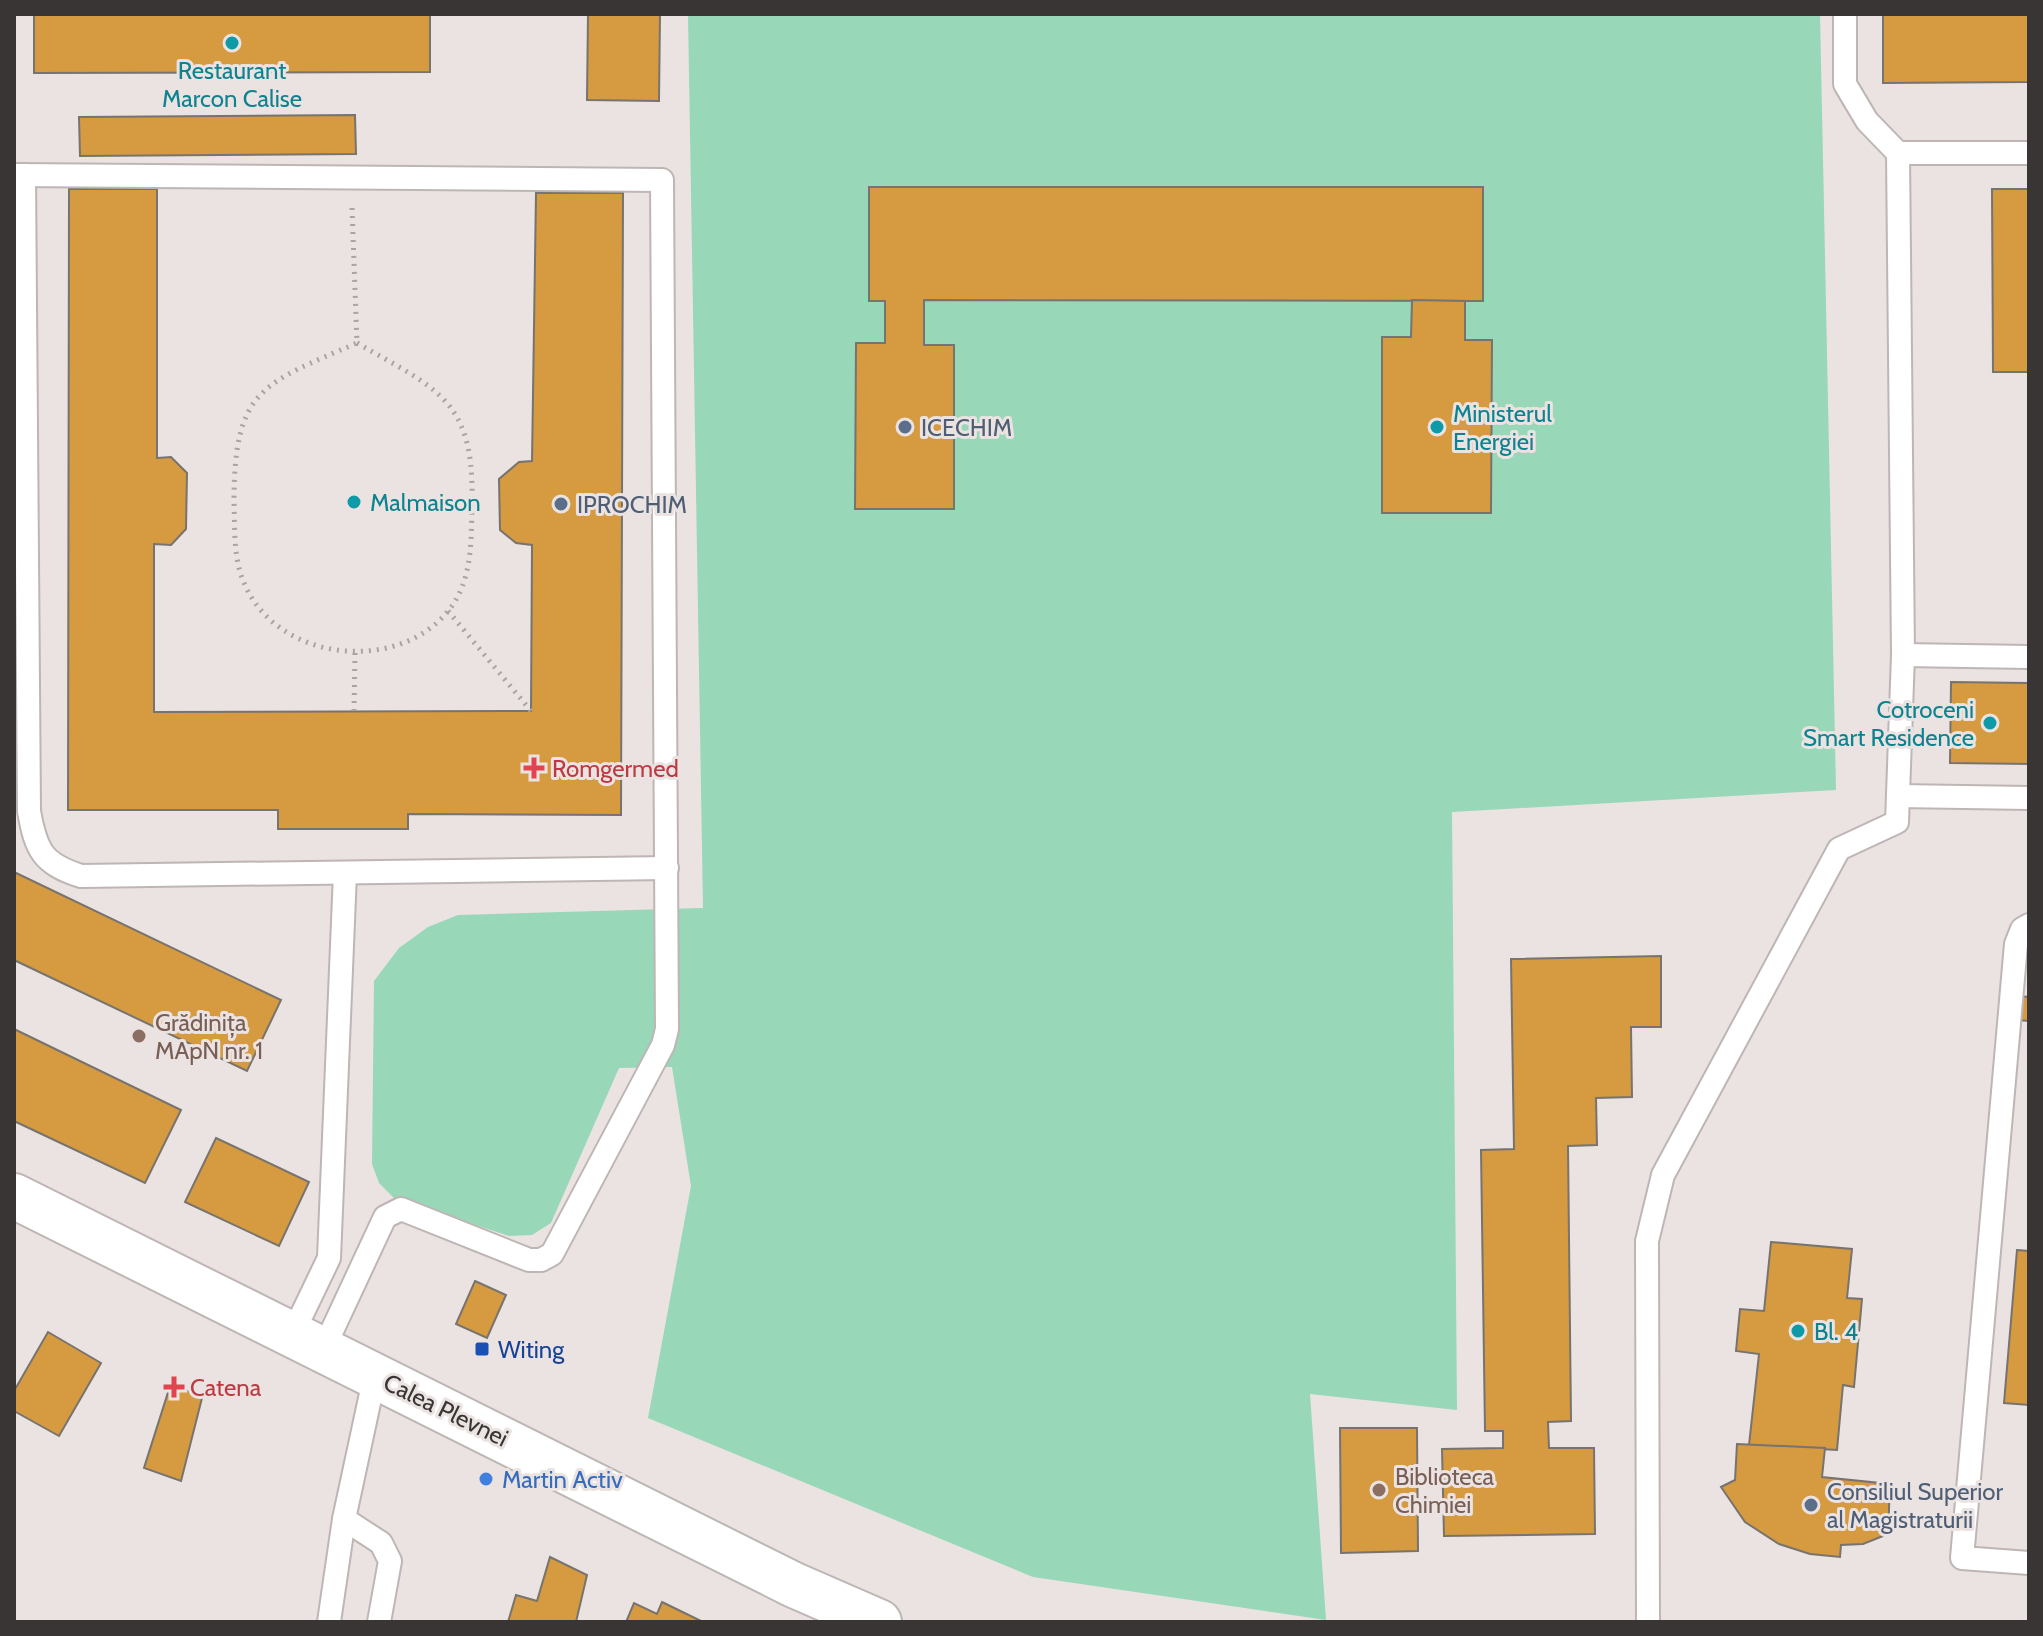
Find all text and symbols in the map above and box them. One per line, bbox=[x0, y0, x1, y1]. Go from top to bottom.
marker: Restaurant Marcon Calise bbox=[223, 34, 241, 52]
place label: Restaurant Marcon Calise bbox=[162, 56, 302, 113]
place label: Ministerul Energiei bbox=[1453, 399, 1552, 456]
place label: ICECHIM bbox=[921, 413, 1012, 442]
marker: ICECHIM bbox=[896, 418, 914, 436]
marker: Ministerul Energiei bbox=[1428, 418, 1446, 436]
place label: Malmaison bbox=[370, 488, 481, 517]
place label: IPROCHIM bbox=[577, 490, 687, 519]
marker: Malmaison bbox=[345, 493, 363, 511]
marker: IPROCHIM bbox=[552, 495, 570, 513]
place label: Cotroceni Smart Residence bbox=[1803, 695, 1974, 752]
marker: Cotroceni Smart Residence bbox=[1981, 714, 1999, 732]
place label: Romgermed bbox=[552, 754, 679, 783]
marker: Romgermed bbox=[523, 757, 545, 779]
place label: Grădinița MApN nr. 1 bbox=[155, 1008, 263, 1065]
marker: Grădinița MApN nr. 1 bbox=[130, 1027, 148, 1045]
place label: Bl. 4 bbox=[1814, 1317, 1858, 1346]
marker: Bl. 4 bbox=[1789, 1322, 1807, 1340]
place label: Witing bbox=[498, 1335, 565, 1364]
marker: Witing bbox=[473, 1340, 491, 1358]
street label: Calea Plevnei bbox=[379, 1367, 513, 1453]
place label: Catena bbox=[190, 1373, 262, 1402]
marker: Catena bbox=[165, 1378, 183, 1396]
place label: Biblioteca Chimiei bbox=[1395, 1462, 1495, 1519]
place label: Martin Activ bbox=[502, 1465, 623, 1494]
marker: Martin Activ bbox=[477, 1470, 495, 1488]
place label: Consiliul Superior al Magistraturii bbox=[1827, 1477, 2003, 1534]
marker: Biblioteca Chimiei bbox=[1370, 1481, 1388, 1499]
marker: Consiliul Superior al Magistraturii bbox=[1802, 1496, 1820, 1514]

